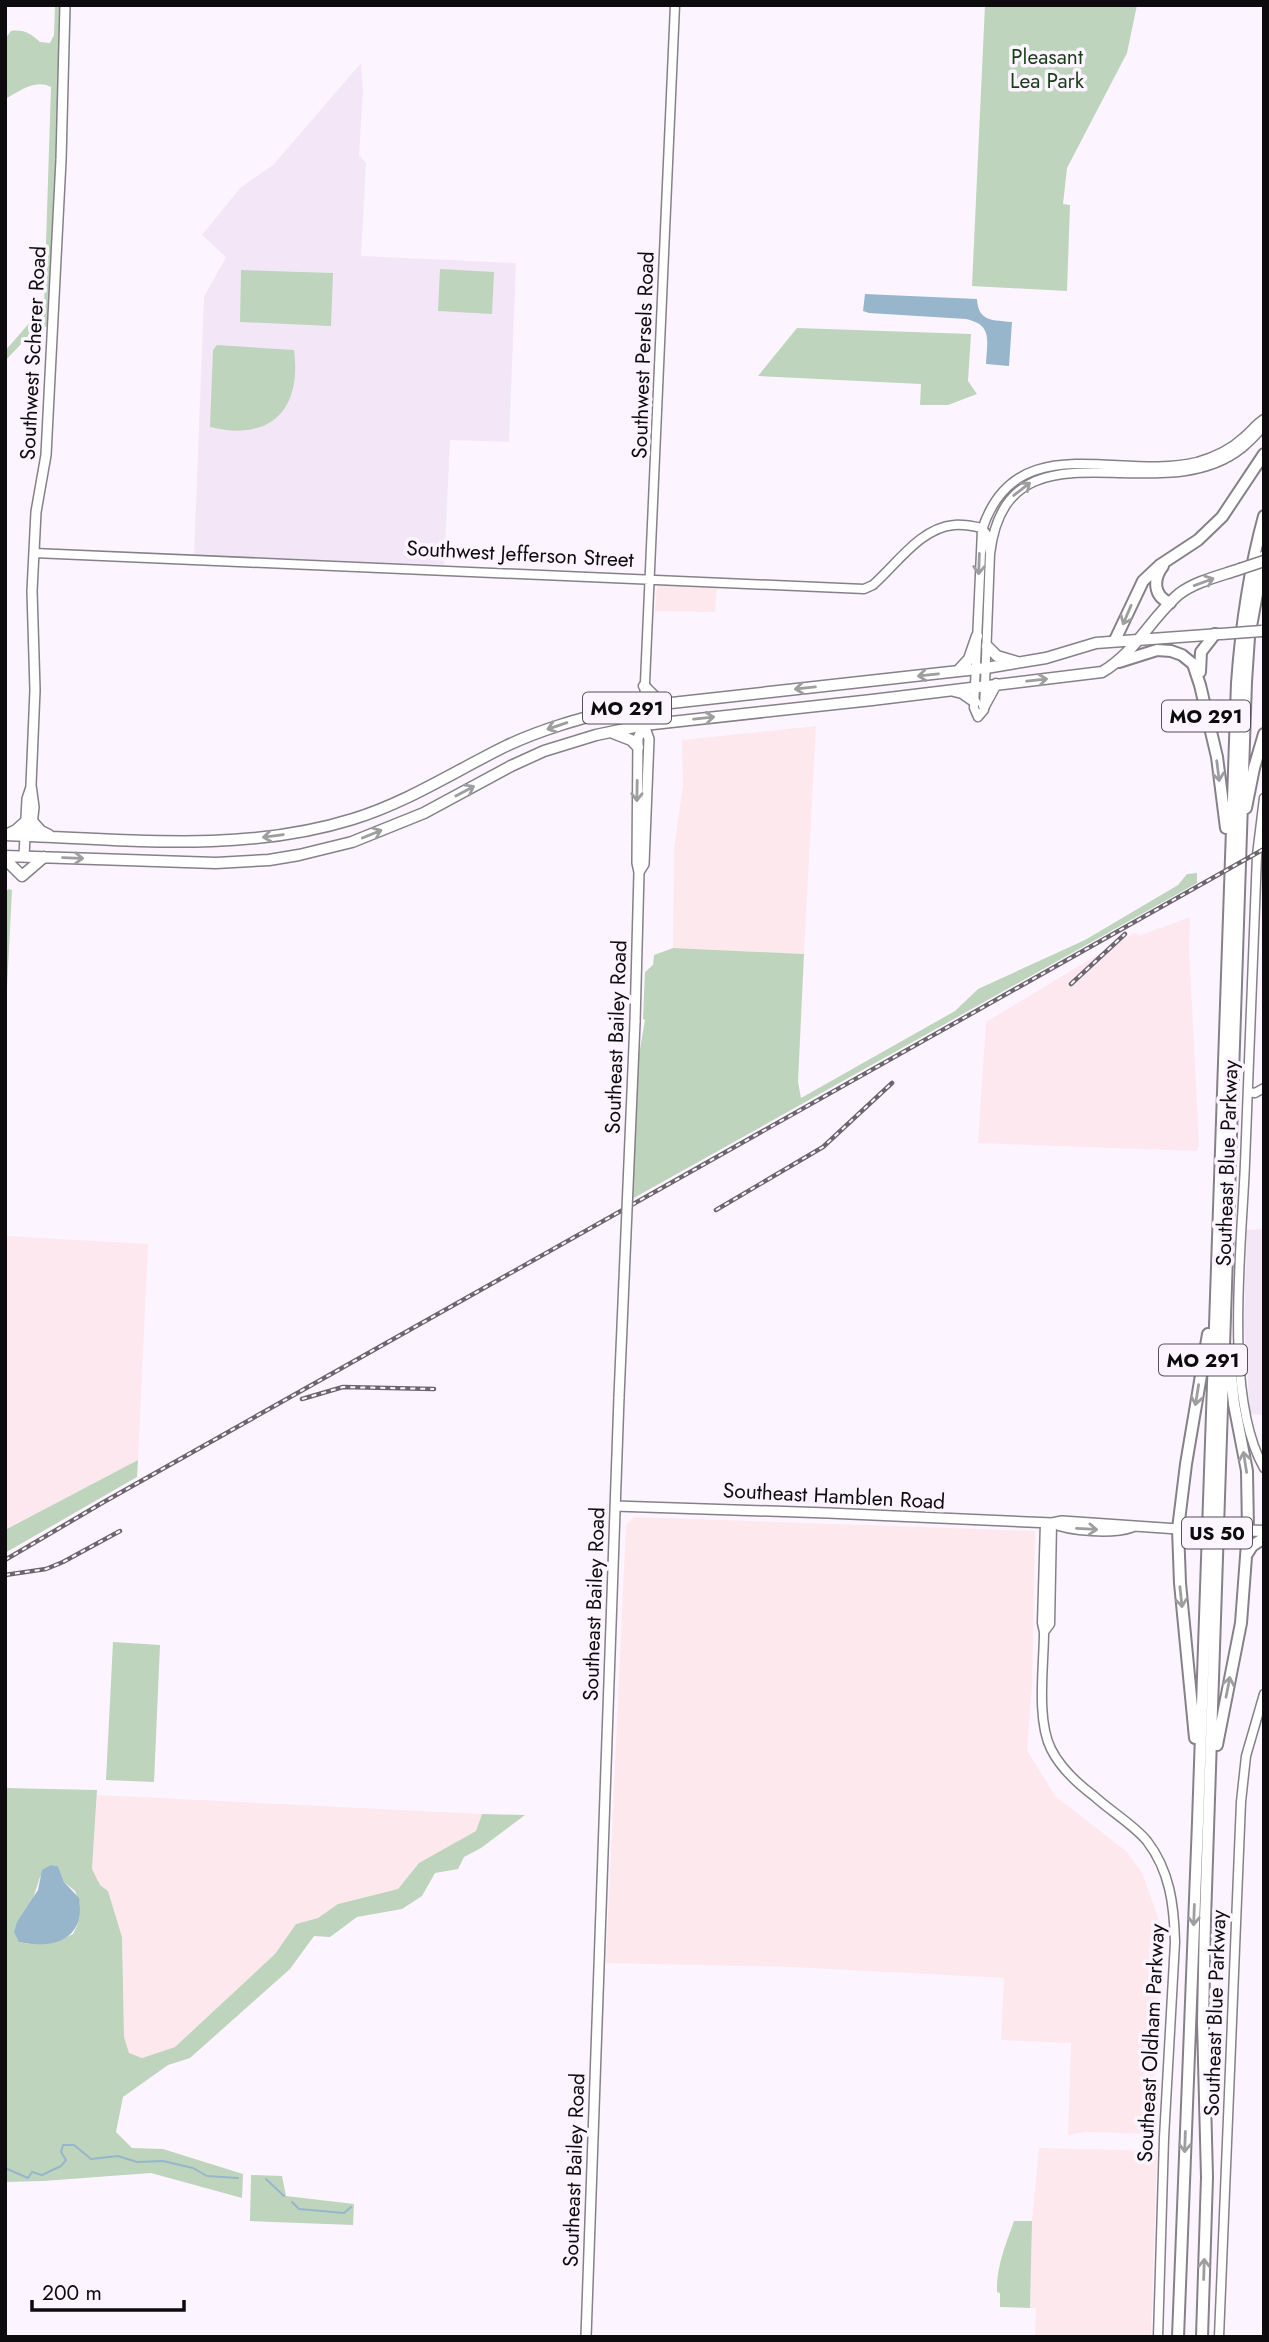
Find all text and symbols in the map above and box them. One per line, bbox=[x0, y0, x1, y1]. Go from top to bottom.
park label: Pleasant Lea Park bbox=[1010, 42, 1085, 96]
street label: Southwest Scherer Road bbox=[12, 245, 54, 461]
street label: Southwest Persels Road bbox=[624, 251, 662, 459]
one-way arrow bbox=[1013, 481, 1031, 496]
street label: Southwest Jefferson Street bbox=[405, 533, 635, 575]
one-way arrow bbox=[972, 553, 985, 576]
one-way arrow bbox=[1192, 574, 1214, 587]
one-way arrow bbox=[1120, 604, 1133, 626]
one-way arrow bbox=[917, 668, 940, 681]
one-way arrow bbox=[1025, 673, 1048, 686]
one-way arrow bbox=[795, 681, 817, 694]
road number: MO 291 bbox=[583, 692, 671, 723]
road number: MO 291 bbox=[1162, 701, 1250, 732]
one-way arrow bbox=[692, 712, 715, 725]
one-way arrow bbox=[547, 721, 569, 733]
one-way arrow bbox=[1212, 759, 1225, 782]
one-way arrow bbox=[630, 780, 643, 803]
one-way arrow bbox=[454, 783, 475, 797]
one-way arrow bbox=[361, 827, 383, 840]
one-way arrow bbox=[262, 829, 285, 842]
one-way arrow bbox=[62, 852, 85, 865]
street label: Southeast Bailey Road bbox=[598, 939, 634, 1135]
street label: Southeast Blue Parkway bbox=[1208, 1058, 1246, 1267]
road number: MO 291 bbox=[1159, 1344, 1247, 1376]
one-way arrow bbox=[1190, 1383, 1203, 1406]
one-way arrow bbox=[1238, 1451, 1251, 1474]
street label: Southeast Hamblen Road bbox=[722, 1475, 946, 1517]
street label: Southeast Bailey Road bbox=[576, 1506, 612, 1702]
road number: US 50 bbox=[1182, 1518, 1252, 1548]
one-way arrow bbox=[1075, 1523, 1098, 1536]
one-way arrow bbox=[1175, 1585, 1188, 1608]
one-way arrow bbox=[1222, 1676, 1236, 1699]
one-way arrow bbox=[1188, 1903, 1201, 1926]
street label: Southeast Blue Parkway bbox=[1196, 1908, 1234, 2117]
street label: Southeast Oldham Parkway bbox=[1130, 1922, 1172, 2163]
street label: Southeast Bailey Road bbox=[556, 2072, 592, 2268]
one-way arrow bbox=[1179, 2131, 1192, 2154]
one-way arrow bbox=[1197, 2257, 1211, 2280]
scale bar bbox=[32, 2268, 184, 2312]
text: 200 m bbox=[42, 2278, 102, 2308]

